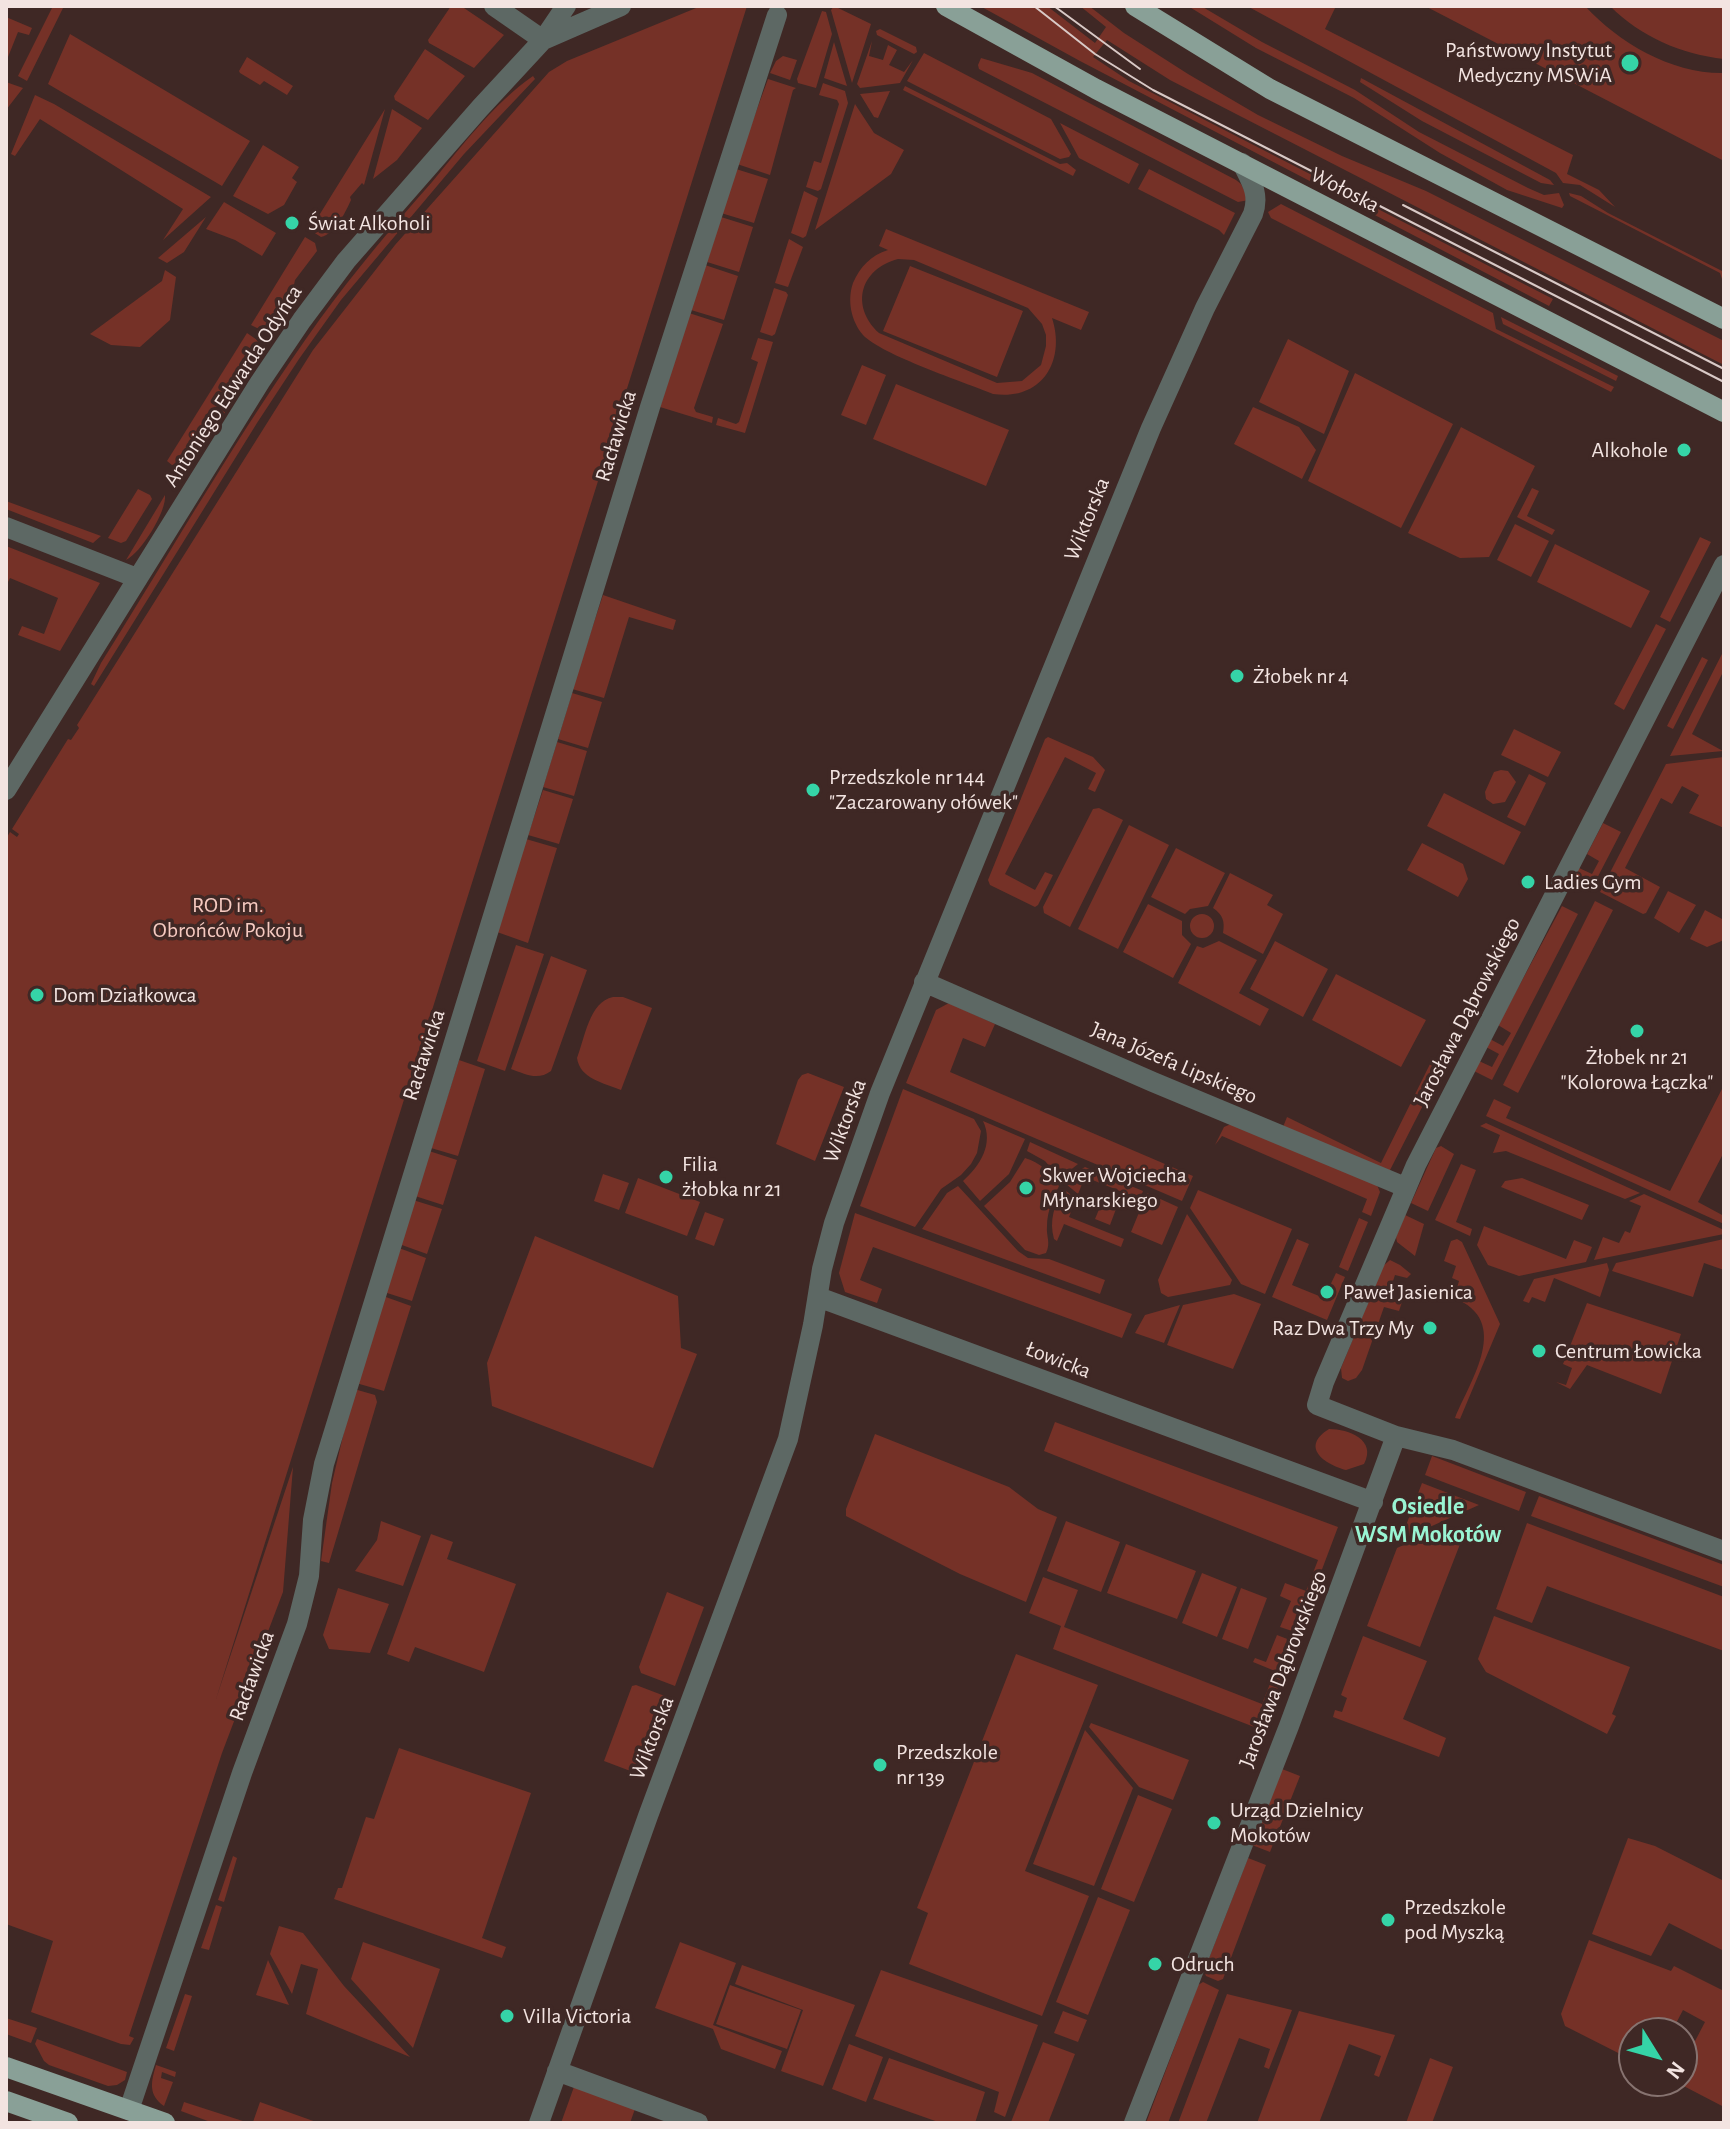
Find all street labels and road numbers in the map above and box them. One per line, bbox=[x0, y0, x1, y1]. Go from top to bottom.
street label: Wołoska bbox=[1306, 161, 1384, 219]
street label: Antoniego Edwarda Odyńca bbox=[158, 280, 308, 492]
street label: Racławicka bbox=[590, 387, 642, 485]
street label: Wiktorska bbox=[1058, 474, 1116, 564]
street label: Jarosława Dąbrowskiego bbox=[1408, 913, 1526, 1111]
street label: Racławicka bbox=[397, 1006, 451, 1104]
street label: Jana Józefa Lipskiego bbox=[1087, 1016, 1261, 1110]
street label: Wiktorska bbox=[818, 1075, 872, 1167]
street label: Łowicka bbox=[1022, 1335, 1094, 1385]
street label: Jarosława Dąbrowskiego bbox=[1233, 1567, 1333, 1771]
street label: Racławicka bbox=[223, 1627, 281, 1725]
street label: Wiktorska bbox=[624, 1693, 680, 1783]

